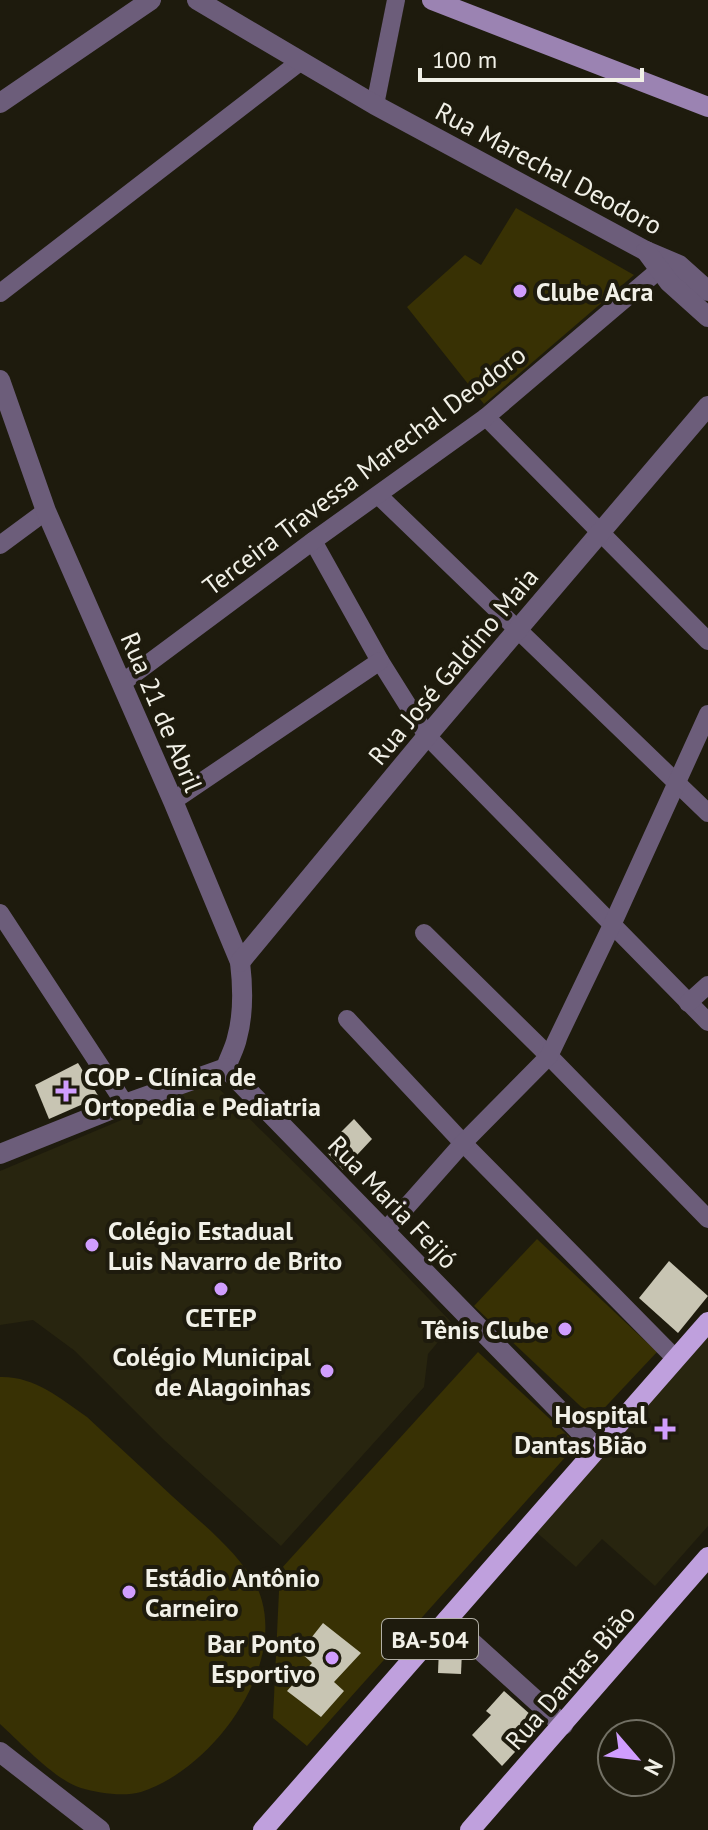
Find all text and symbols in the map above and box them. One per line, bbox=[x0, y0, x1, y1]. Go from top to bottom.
scale bar bbox=[420, 32, 642, 82]
text: 100 m bbox=[432, 44, 497, 75]
street label: Rua Marechal Deodoro bbox=[430, 94, 668, 242]
place label: Clube Acra bbox=[536, 275, 653, 308]
marker: Clube Acra bbox=[511, 282, 529, 300]
street label: Terceira Travessa Marechal Deodoro bbox=[196, 338, 532, 602]
street label: Rua José Galdino Maia bbox=[361, 561, 545, 771]
street label: Rua 21 de Abril bbox=[114, 627, 211, 797]
place label: COP - Clínica de Ortopedia e Pediatria bbox=[84, 1060, 321, 1123]
marker: COP - Clínica de Ortopedia e Pediatria bbox=[55, 1080, 77, 1102]
street label: Rua Maria Feijó bbox=[321, 1128, 465, 1276]
place label: Colégio Estadual Luis Navarro de Brito bbox=[108, 1214, 342, 1277]
marker: Colégio Estadual Luis Navarro de Brito bbox=[83, 1236, 101, 1254]
marker: CETEP bbox=[212, 1280, 230, 1298]
place label: CETEP bbox=[185, 1301, 257, 1334]
place label: Tênis Clube bbox=[421, 1313, 549, 1346]
marker: Tênis Clube bbox=[556, 1320, 574, 1338]
place label: Colégio Municipal de Alagoinhas bbox=[112, 1340, 311, 1403]
marker: Colégio Municipal de Alagoinhas bbox=[318, 1362, 336, 1380]
place label: Hospital Dantas Bião bbox=[514, 1398, 647, 1461]
marker: Hospital Dantas Bião bbox=[654, 1418, 676, 1440]
place label: Estádio Antônio Carneiro bbox=[145, 1561, 320, 1624]
marker: Estádio Antônio Carneiro bbox=[120, 1583, 138, 1601]
street label: Rua Dantas Bião bbox=[498, 1598, 642, 1756]
road number: BA-504 bbox=[382, 1619, 478, 1659]
place label: Bar Ponto Esportivo bbox=[207, 1627, 316, 1690]
marker: Bar Ponto Esportivo bbox=[323, 1649, 341, 1667]
north arrow bbox=[596, 1718, 676, 1798]
text: N bbox=[638, 1754, 669, 1780]

